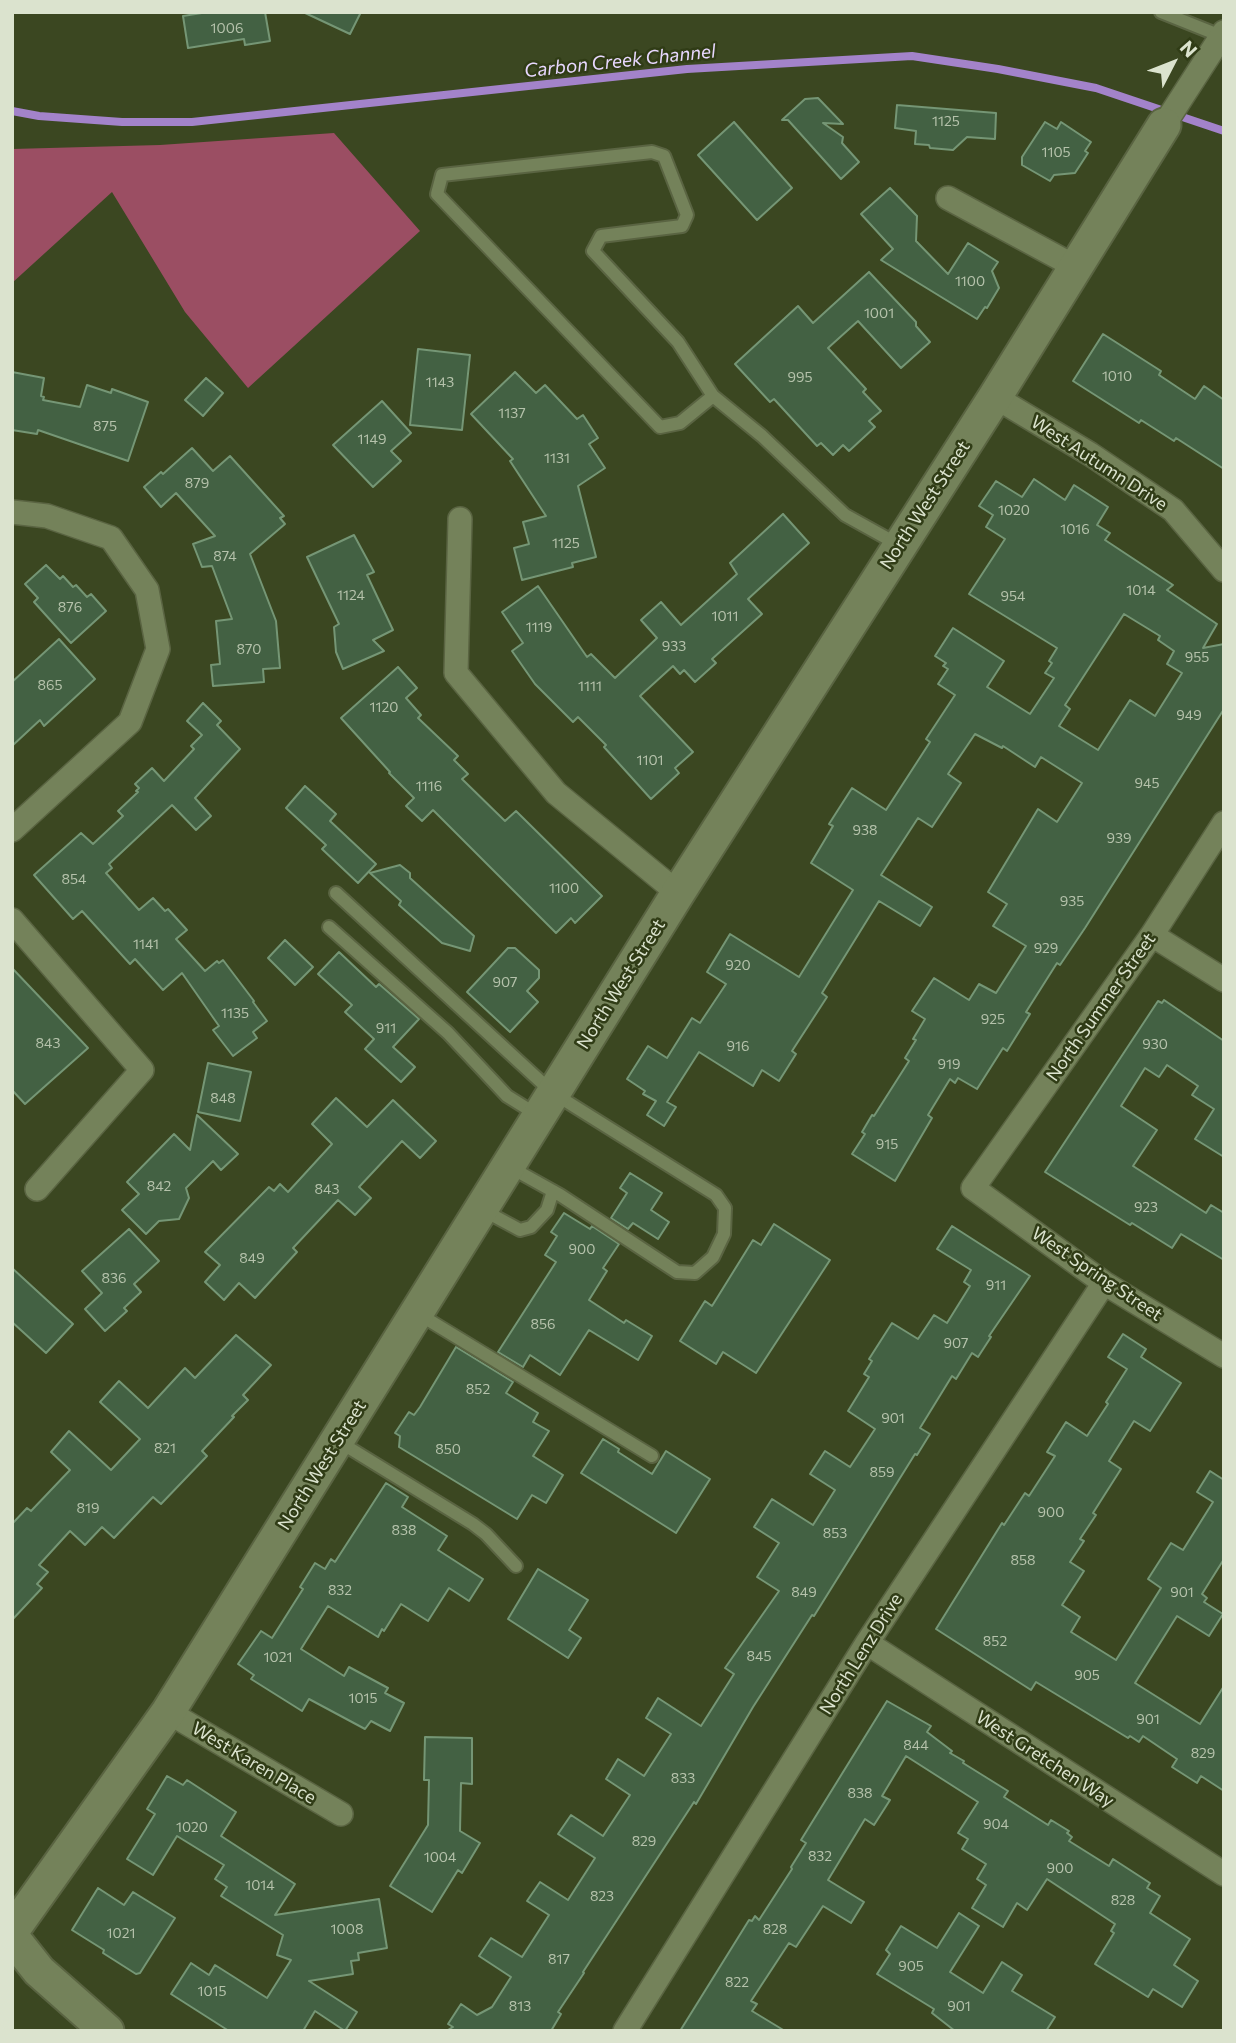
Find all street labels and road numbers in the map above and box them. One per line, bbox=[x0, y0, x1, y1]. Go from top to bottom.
street label: West Autumn Drive bbox=[1027, 411, 1171, 515]
street label: North West Street bbox=[875, 437, 975, 573]
street label: North West Street bbox=[572, 915, 670, 1053]
street label: North Summer Street bbox=[1042, 929, 1160, 1085]
street label: West Spring Street bbox=[1028, 1222, 1166, 1326]
street label: North West Street bbox=[273, 1396, 371, 1534]
street label: North Lenz Drive bbox=[815, 1589, 907, 1719]
street label: West Gretchen Way bbox=[972, 1706, 1118, 1812]
street label: West Karen Place bbox=[188, 1717, 320, 1809]

